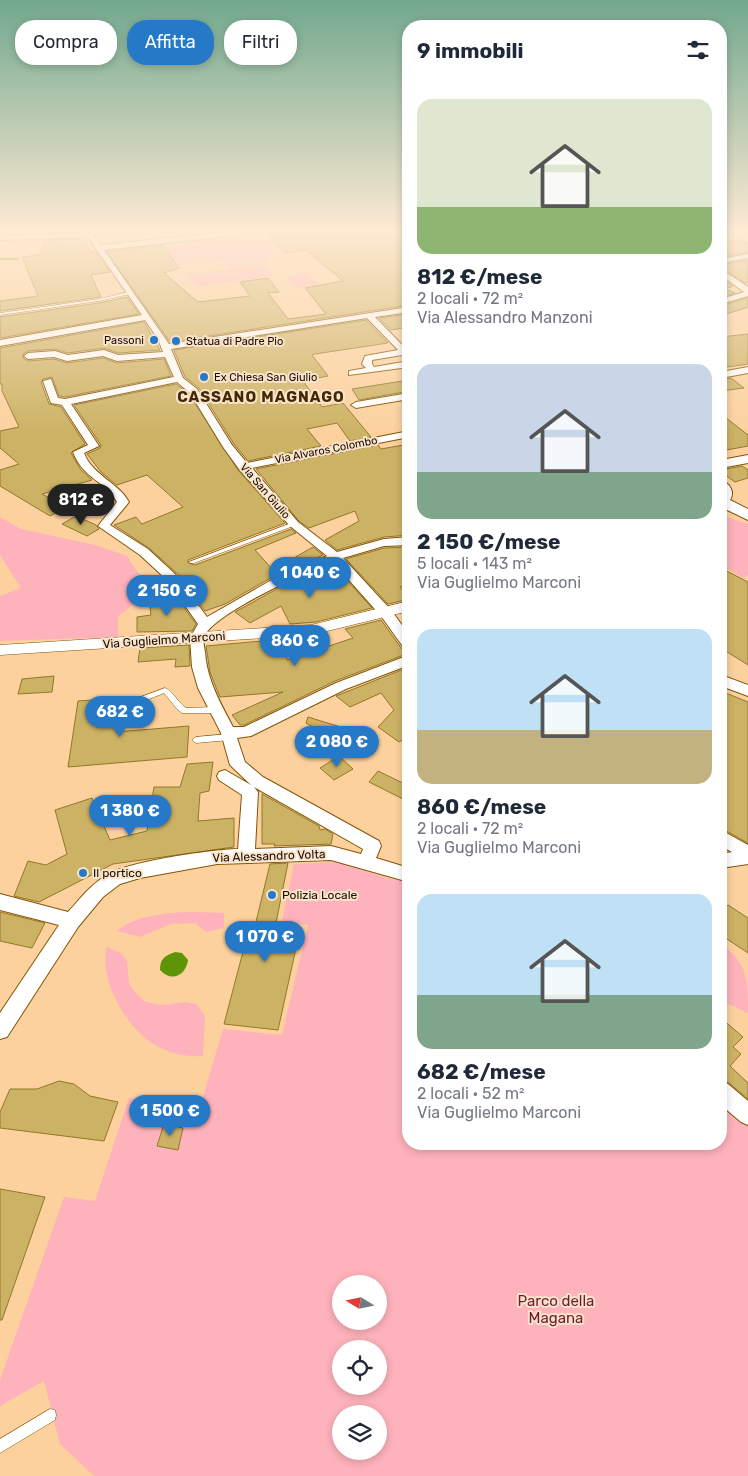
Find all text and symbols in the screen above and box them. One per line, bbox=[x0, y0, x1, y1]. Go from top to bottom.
chip: Compra bbox=[15, 20, 117, 65]
chip: Affitta bbox=[127, 20, 214, 65]
chip: Filtri bbox=[224, 20, 297, 65]
icon: filters bbox=[684, 36, 712, 64]
text: 9 immobili bbox=[417, 38, 524, 63]
icon: home bbox=[520, 131, 610, 221]
text: 812 €/mese bbox=[417, 264, 542, 289]
text: 2 locali · 72 m² bbox=[417, 289, 523, 308]
text: Via Alessandro Manzoni bbox=[417, 308, 593, 327]
place label: Passoni bbox=[104, 334, 144, 347]
marker: Passoni bbox=[148, 334, 160, 346]
marker: Statua di Padre Pio bbox=[170, 335, 182, 347]
place label: Statua di Padre Pio bbox=[186, 335, 283, 348]
marker: Ex Chiesa San Giulio bbox=[198, 371, 210, 383]
place label: Ex Chiesa San Giulio bbox=[214, 371, 317, 384]
district label: CASSANO MAGNAGO bbox=[177, 388, 345, 406]
icon: home bbox=[520, 396, 610, 486]
street label: Via Alvaros Colombo bbox=[274, 434, 378, 466]
street label: Via San Giulio bbox=[237, 461, 293, 521]
pin: 812 € bbox=[46, 484, 116, 526]
text: 812 € bbox=[58, 490, 104, 509]
text: 2 150 €/mese bbox=[417, 529, 561, 554]
text: 5 locali · 143 m² bbox=[417, 554, 532, 573]
pin: 1 040 € bbox=[264, 556, 356, 599]
text: 1 040 € bbox=[280, 563, 340, 582]
text: Via Guglielmo Marconi bbox=[417, 573, 581, 592]
pin: 2 150 € bbox=[121, 574, 213, 617]
text: 2 150 € bbox=[138, 581, 196, 600]
pin: 860 € bbox=[260, 624, 330, 667]
street label: Via Guglielmo Marconi bbox=[102, 629, 226, 651]
text: 860 € bbox=[271, 631, 319, 650]
icon: home bbox=[520, 661, 610, 751]
pin: 682 € bbox=[85, 696, 155, 738]
text: 682 € bbox=[96, 702, 144, 721]
pin: 2 080 € bbox=[291, 726, 383, 768]
text: 2 080 € bbox=[306, 732, 368, 751]
pin: 1 380 € bbox=[84, 794, 176, 837]
text: 860 €/mese bbox=[417, 794, 546, 819]
text: 1 380 € bbox=[100, 801, 160, 820]
text: 2 locali · 72 m² bbox=[417, 819, 523, 838]
text: Via Guglielmo Marconi bbox=[417, 838, 581, 857]
street label: Via Alessandro Volta bbox=[212, 847, 326, 865]
place label: Il portico bbox=[93, 866, 142, 880]
marker: Il portico bbox=[77, 867, 89, 879]
place label: Polizia Locale bbox=[282, 888, 358, 902]
marker: Polizia Locale bbox=[266, 889, 278, 901]
pin: 1 070 € bbox=[219, 920, 311, 963]
icon: home bbox=[520, 926, 610, 1016]
text: 1 070 € bbox=[236, 927, 294, 946]
text: 682 €/mese bbox=[417, 1059, 546, 1084]
text: 2 locali · 52 m² bbox=[417, 1084, 524, 1103]
pin: 1 500 € bbox=[124, 1094, 216, 1137]
text: 1 500 € bbox=[140, 1101, 200, 1120]
text: Via Guglielmo Marconi bbox=[417, 1103, 581, 1122]
north arrow bbox=[332, 1275, 388, 1330]
map controls bbox=[332, 1275, 387, 1460]
park label: Parco della Magana bbox=[518, 1292, 594, 1327]
button: locate bbox=[332, 1340, 387, 1395]
button: layers bbox=[332, 1405, 387, 1460]

